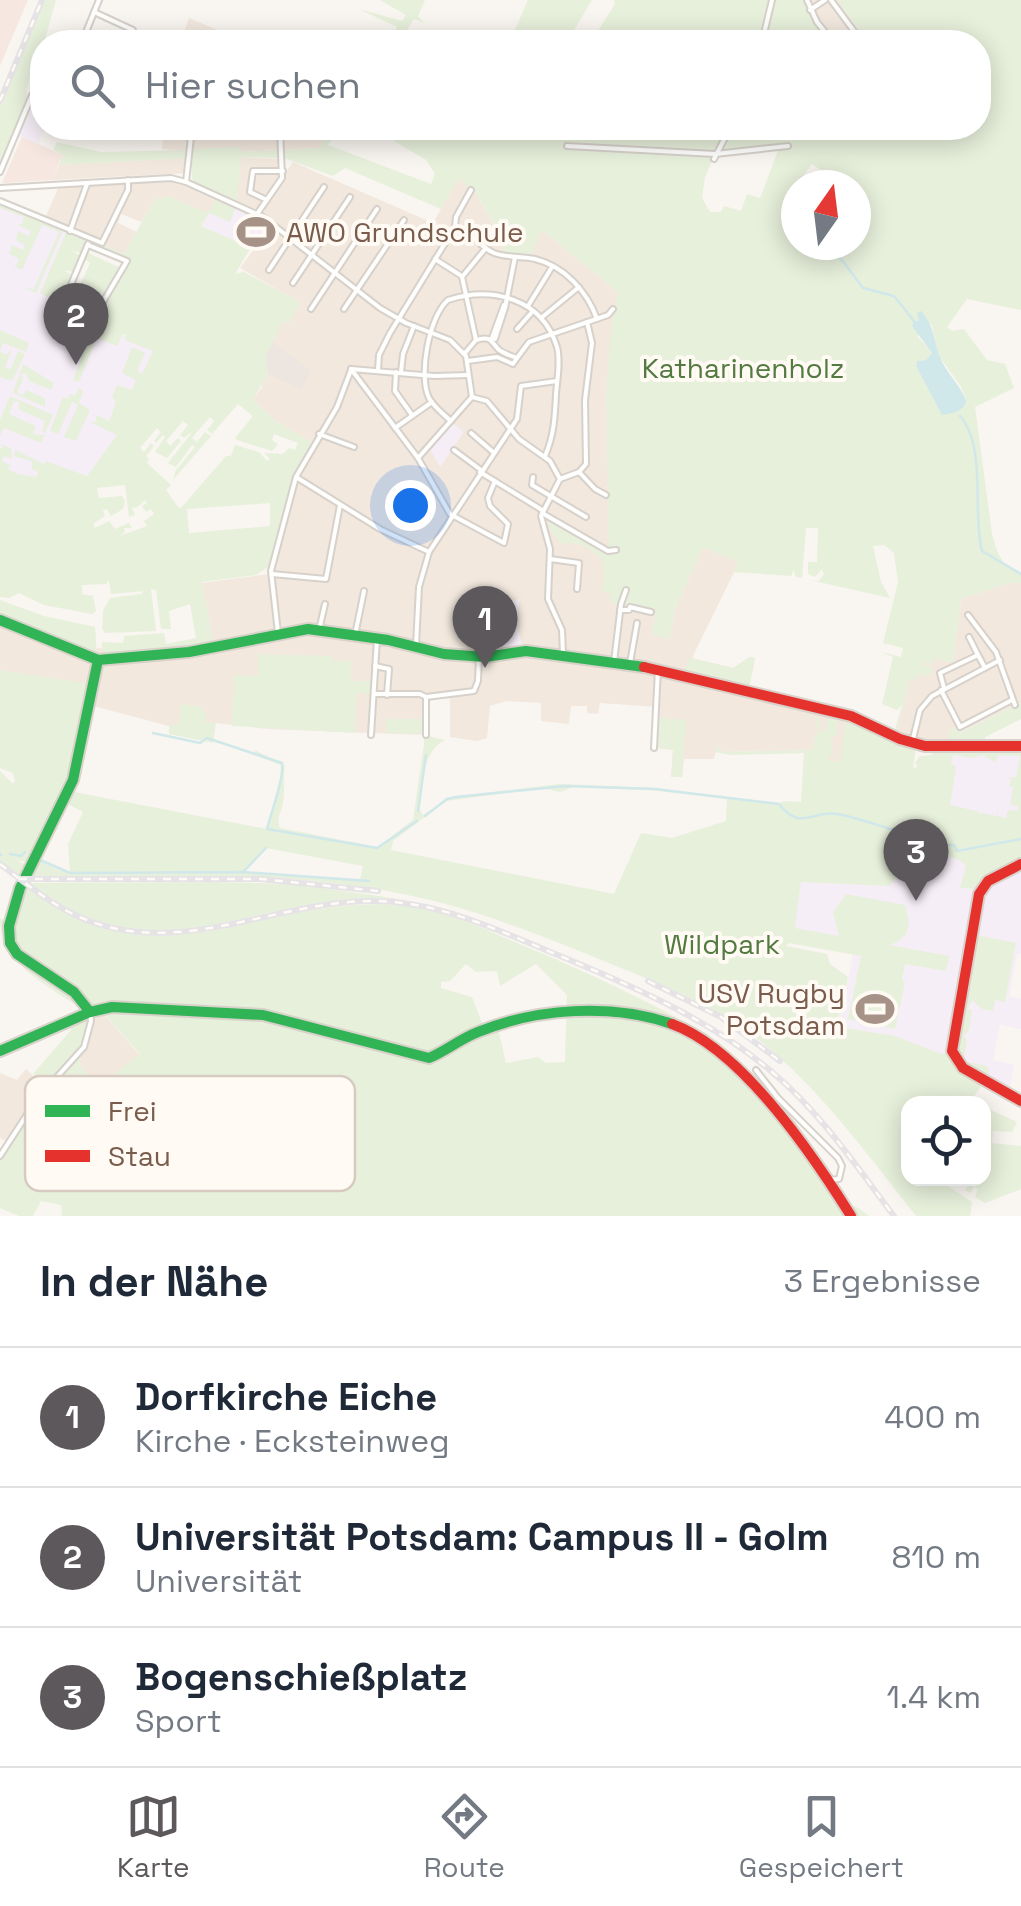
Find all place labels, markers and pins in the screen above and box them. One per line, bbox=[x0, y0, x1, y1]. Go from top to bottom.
sports icon: AWO Grundschule bbox=[235, 211, 277, 253]
place label: AWO Grundschule bbox=[286, 214, 524, 250]
pin: 2 bbox=[44, 282, 108, 365]
pin: 1 bbox=[452, 586, 518, 668]
pin: 3 bbox=[884, 818, 948, 901]
place label: USV Rugby Potsdam bbox=[697, 975, 845, 1043]
sports icon: USV Rugby Potsdam bbox=[854, 988, 896, 1030]

